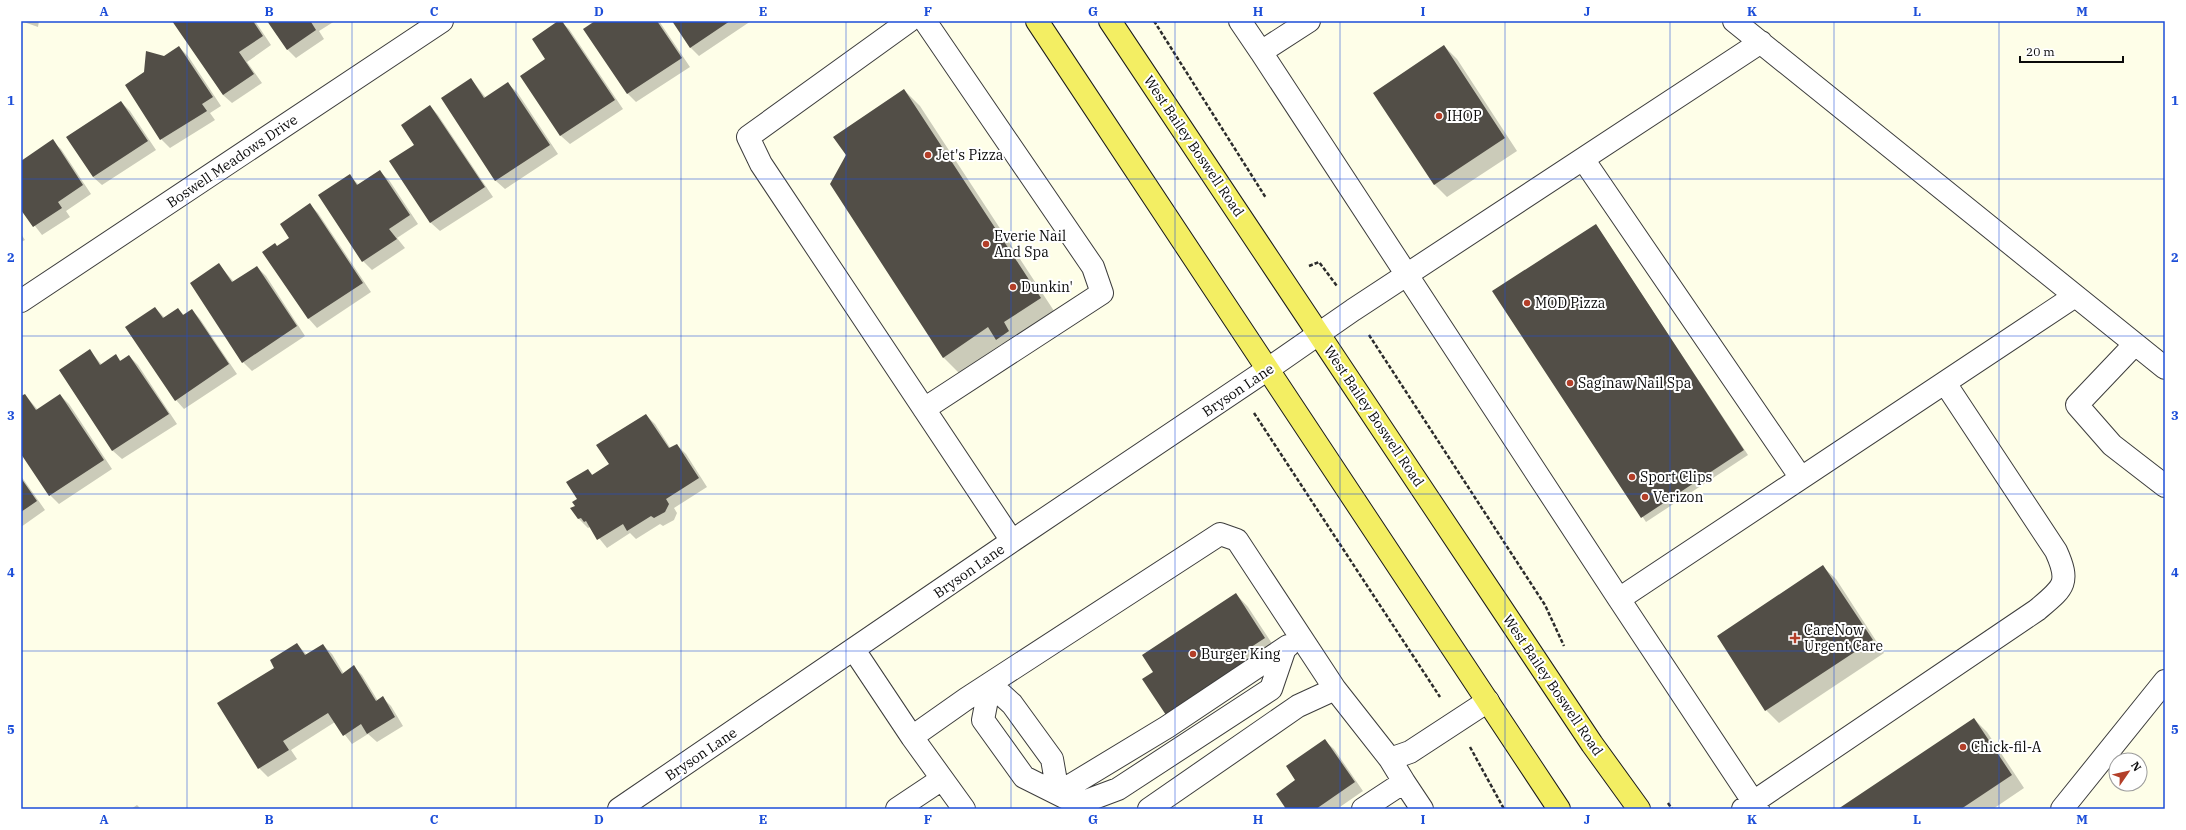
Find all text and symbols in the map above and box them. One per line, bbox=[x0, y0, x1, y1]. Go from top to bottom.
text: A bbox=[99, 3, 109, 20]
text: B bbox=[264, 3, 274, 20]
text: C bbox=[430, 3, 439, 20]
text: D bbox=[594, 3, 604, 20]
text: E bbox=[759, 3, 767, 20]
text: F bbox=[924, 3, 932, 20]
text: G bbox=[1088, 3, 1098, 20]
text: H bbox=[1253, 3, 1264, 20]
text: I bbox=[1421, 3, 1426, 20]
text: J bbox=[1584, 3, 1591, 20]
text: K bbox=[1747, 3, 1757, 20]
text: L bbox=[1913, 3, 1921, 20]
text: M bbox=[2076, 3, 2088, 20]
scale bar bbox=[2020, 38, 2123, 64]
text: 20 m bbox=[2026, 44, 2055, 59]
street label: West Bailey Boswell Road bbox=[1140, 72, 1248, 220]
text: 1 bbox=[7, 92, 15, 109]
text: 1 bbox=[2171, 92, 2179, 109]
place label: IHOP bbox=[1447, 107, 1482, 125]
street label: Boswell Meadows Drive bbox=[163, 110, 301, 212]
marker: IHOP bbox=[1434, 111, 1444, 121]
place label: Jet's Pizza bbox=[936, 146, 1004, 164]
marker: Jet's Pizza bbox=[923, 150, 933, 160]
place label: Everie Nail And Spa bbox=[994, 227, 1066, 261]
marker: Everie Nail And Spa bbox=[981, 239, 991, 249]
text: 2 bbox=[7, 249, 15, 266]
text: 2 bbox=[2171, 249, 2179, 266]
place label: Dunkin' bbox=[1021, 278, 1073, 296]
marker: Dunkin' bbox=[1008, 282, 1018, 292]
place label: MOD Pizza bbox=[1535, 294, 1606, 312]
marker: MOD Pizza bbox=[1522, 298, 1532, 308]
street label: West Bailey Boswell Road bbox=[1320, 342, 1428, 490]
street label: Bryson Lane bbox=[1199, 359, 1277, 421]
place label: Saginaw Nail Spa bbox=[1578, 374, 1692, 392]
marker: Saginaw Nail Spa bbox=[1565, 378, 1575, 388]
text: 3 bbox=[7, 407, 15, 424]
text: 3 bbox=[2171, 407, 2179, 424]
place label: Sport Clips bbox=[1640, 468, 1713, 486]
marker: Sport Clips bbox=[1627, 472, 1637, 482]
place label: Verizon bbox=[1653, 488, 1704, 506]
marker: Verizon bbox=[1640, 492, 1650, 502]
street label: Bryson Lane bbox=[930, 540, 1008, 602]
text: 4 bbox=[7, 564, 15, 581]
text: 4 bbox=[2171, 564, 2179, 581]
street label: West Bailey Boswell Road bbox=[1499, 611, 1607, 759]
place label: CareNow Urgent Care bbox=[1804, 621, 1883, 655]
marker: CareNow Urgent Care bbox=[1789, 632, 1801, 644]
place label: Burger King bbox=[1201, 645, 1281, 663]
marker: Burger King bbox=[1188, 649, 1198, 659]
text: 5 bbox=[7, 721, 15, 738]
text: 5 bbox=[2171, 721, 2179, 738]
street label: Bryson Lane bbox=[662, 723, 740, 785]
place label: Chick-fil-A bbox=[1971, 738, 2042, 756]
marker: Chick-fil-A bbox=[1958, 742, 1968, 752]
north arrow bbox=[2108, 752, 2148, 792]
text: N bbox=[2128, 759, 2145, 774]
text: A bbox=[99, 811, 109, 828]
text: B bbox=[264, 811, 274, 828]
text: C bbox=[430, 811, 439, 828]
text: D bbox=[594, 811, 604, 828]
text: E bbox=[759, 811, 767, 828]
text: F bbox=[924, 811, 932, 828]
text: G bbox=[1088, 811, 1098, 828]
text: H bbox=[1253, 811, 1264, 828]
text: I bbox=[1421, 811, 1426, 828]
text: J bbox=[1584, 811, 1591, 828]
text: K bbox=[1747, 811, 1757, 828]
text: L bbox=[1913, 811, 1921, 828]
text: M bbox=[2076, 811, 2088, 828]

